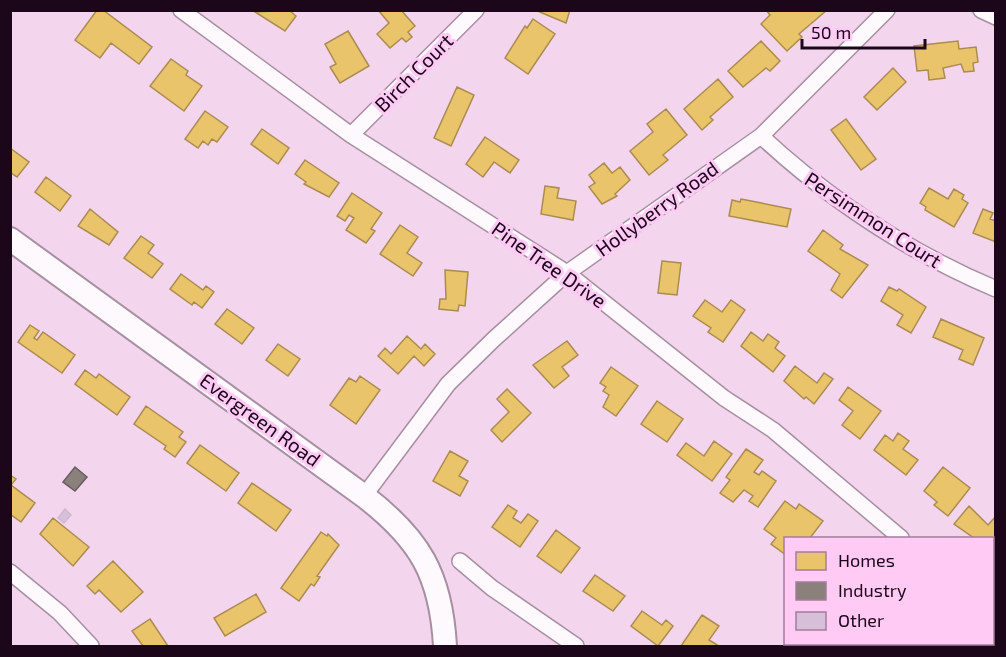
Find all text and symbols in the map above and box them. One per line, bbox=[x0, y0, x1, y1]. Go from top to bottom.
scale bar bbox=[802, 12, 925, 50]
text: 50 m bbox=[811, 21, 851, 43]
street label: Birch Court bbox=[369, 28, 458, 116]
street label: Hollyberry Road bbox=[590, 156, 722, 261]
street label: Persimmon Court bbox=[801, 166, 947, 272]
street label: Pine Tree Drive bbox=[488, 216, 611, 312]
street label: Evergreen Road bbox=[196, 367, 325, 471]
legend bbox=[784, 537, 994, 645]
text: Homes bbox=[838, 549, 895, 571]
text: Industry bbox=[838, 579, 907, 601]
text: Other bbox=[838, 609, 884, 631]

